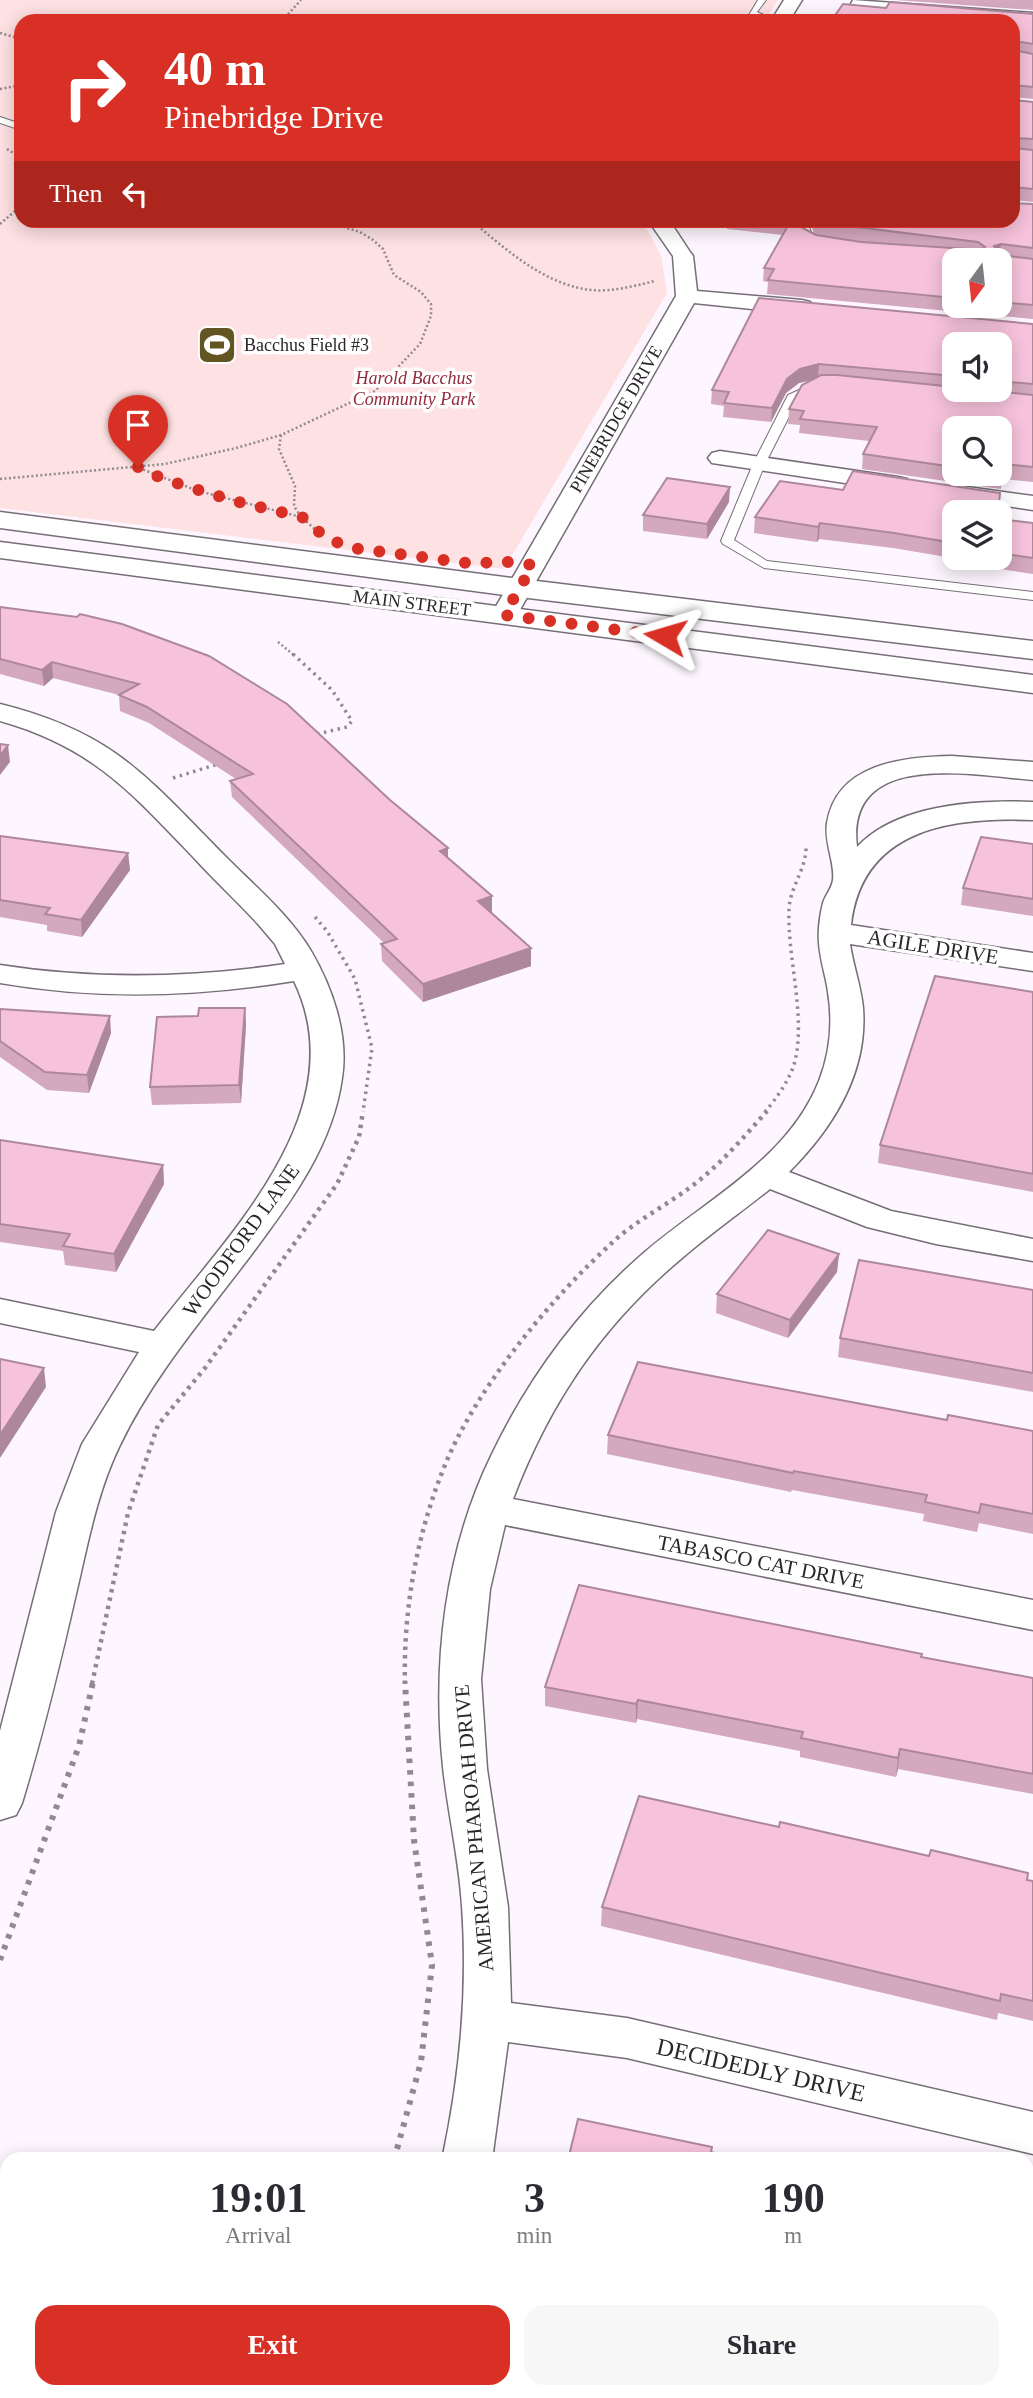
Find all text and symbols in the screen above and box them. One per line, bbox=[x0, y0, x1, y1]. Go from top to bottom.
text: 40 m bbox=[164, 41, 266, 96]
icon: right bbox=[49, 42, 140, 133]
text: Pinebridge Drive bbox=[164, 99, 384, 135]
icon: left bbox=[116, 175, 154, 213]
text: Then bbox=[49, 179, 102, 208]
north arrow bbox=[942, 248, 1012, 318]
map controls bbox=[942, 248, 1012, 570]
sports icon: Bacchus Field #3 bbox=[196, 324, 238, 366]
button: sound bbox=[942, 332, 1012, 402]
place label: Bacchus Field #3 bbox=[244, 335, 369, 355]
street label: PINEBRIDGE DRIVE bbox=[566, 342, 666, 496]
park label: Harold Bacchus Community Park bbox=[353, 368, 476, 409]
pin bbox=[108, 395, 168, 467]
icon: arrive bbox=[119, 406, 157, 444]
button: search bbox=[942, 416, 1012, 486]
button: layers bbox=[942, 500, 1012, 570]
street label: MAIN STREET bbox=[352, 586, 472, 620]
position arrow bbox=[628, 599, 702, 673]
street label: AGILE DRIVE bbox=[866, 925, 1000, 969]
street label: WOODFORD LANE bbox=[178, 1159, 304, 1321]
street label: TABASCO CAT DRIVE bbox=[655, 1530, 867, 1594]
street label: AMERICAN PHAROAH DRIVE bbox=[449, 1683, 499, 1973]
street label: DECIDEDLY DRIVE bbox=[654, 2033, 868, 2107]
text: 19:01 bbox=[209, 2175, 307, 2221]
text: 3 bbox=[524, 2175, 545, 2221]
text: 190 bbox=[762, 2175, 825, 2221]
text: Arrival bbox=[225, 2223, 292, 2248]
text: min bbox=[517, 2223, 552, 2248]
text: m bbox=[784, 2223, 802, 2248]
button: Exit bbox=[35, 2305, 510, 2385]
button: Share bbox=[524, 2305, 999, 2385]

